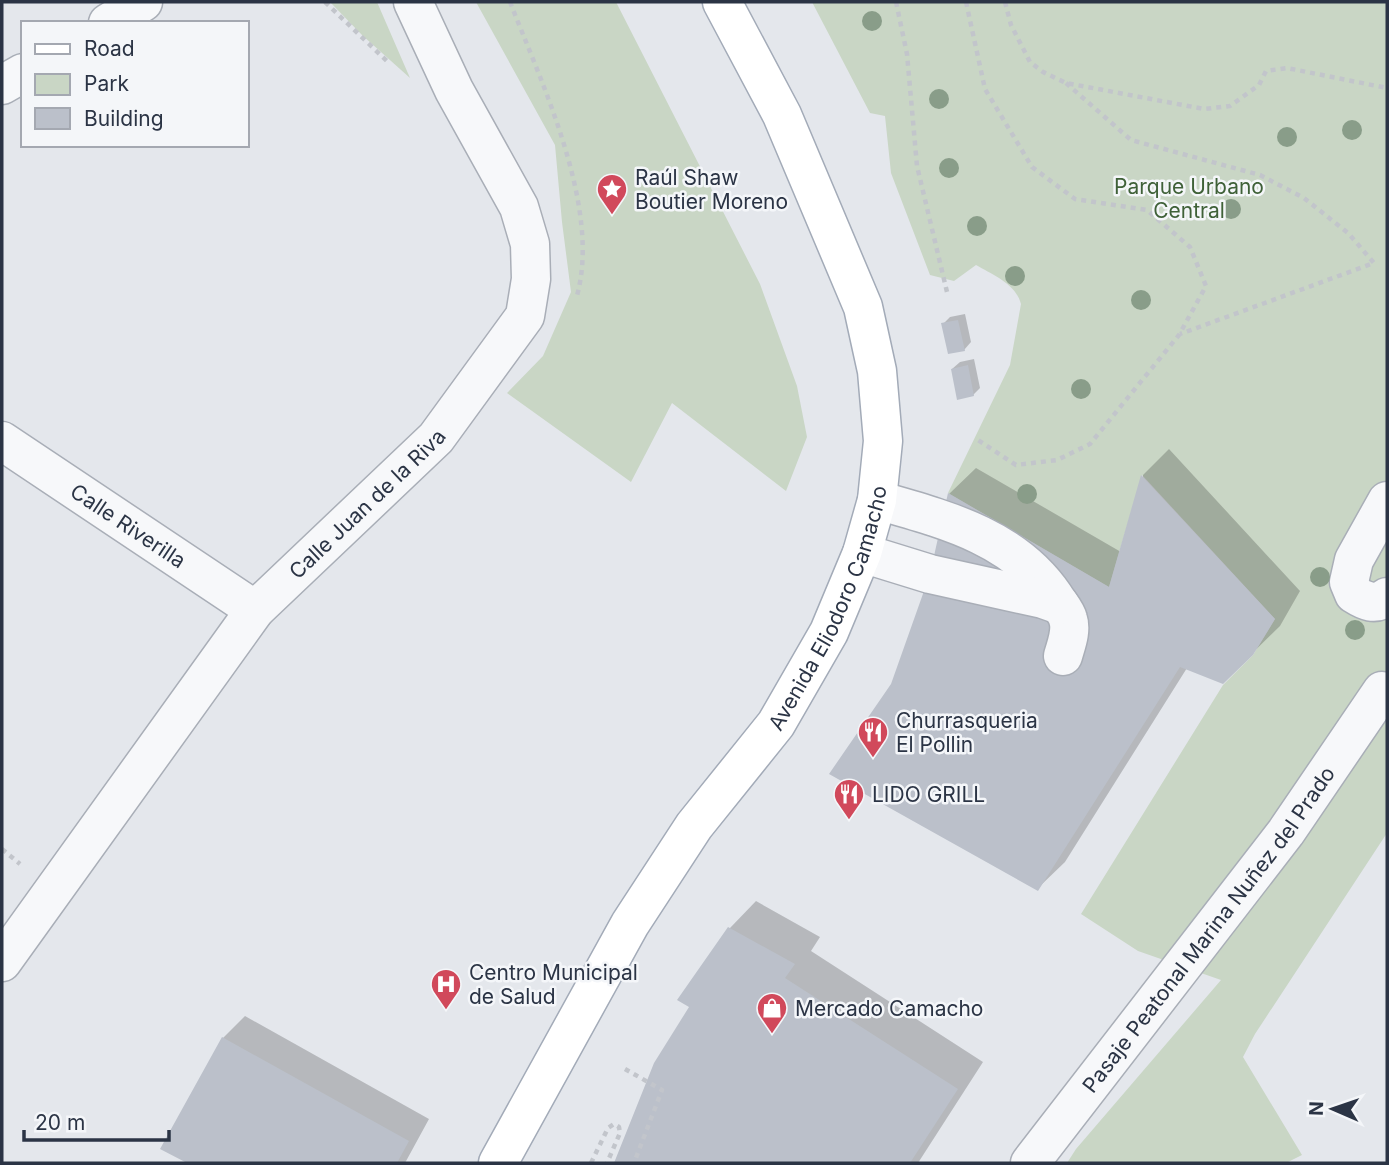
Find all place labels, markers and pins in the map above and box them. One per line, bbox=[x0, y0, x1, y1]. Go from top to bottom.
place label: Raúl Shaw Boutier Moreno bbox=[635, 165, 788, 214]
place icon: Raúl Shaw Boutier Moreno bbox=[595, 172, 629, 216]
place label: Churrasqueria El Pollin bbox=[896, 708, 1038, 757]
restaurant icon: Churrasqueria El Pollin bbox=[856, 715, 890, 759]
restaurant icon: LIDO GRILL bbox=[832, 777, 866, 821]
place label: LIDO GRILL bbox=[872, 782, 985, 807]
place label: Centro Municipal de Salud bbox=[469, 960, 638, 1009]
hospital icon: Centro Municipal de Salud bbox=[429, 967, 463, 1011]
shop icon: Mercado Camacho bbox=[755, 991, 789, 1035]
place label: Mercado Camacho bbox=[795, 996, 983, 1021]

